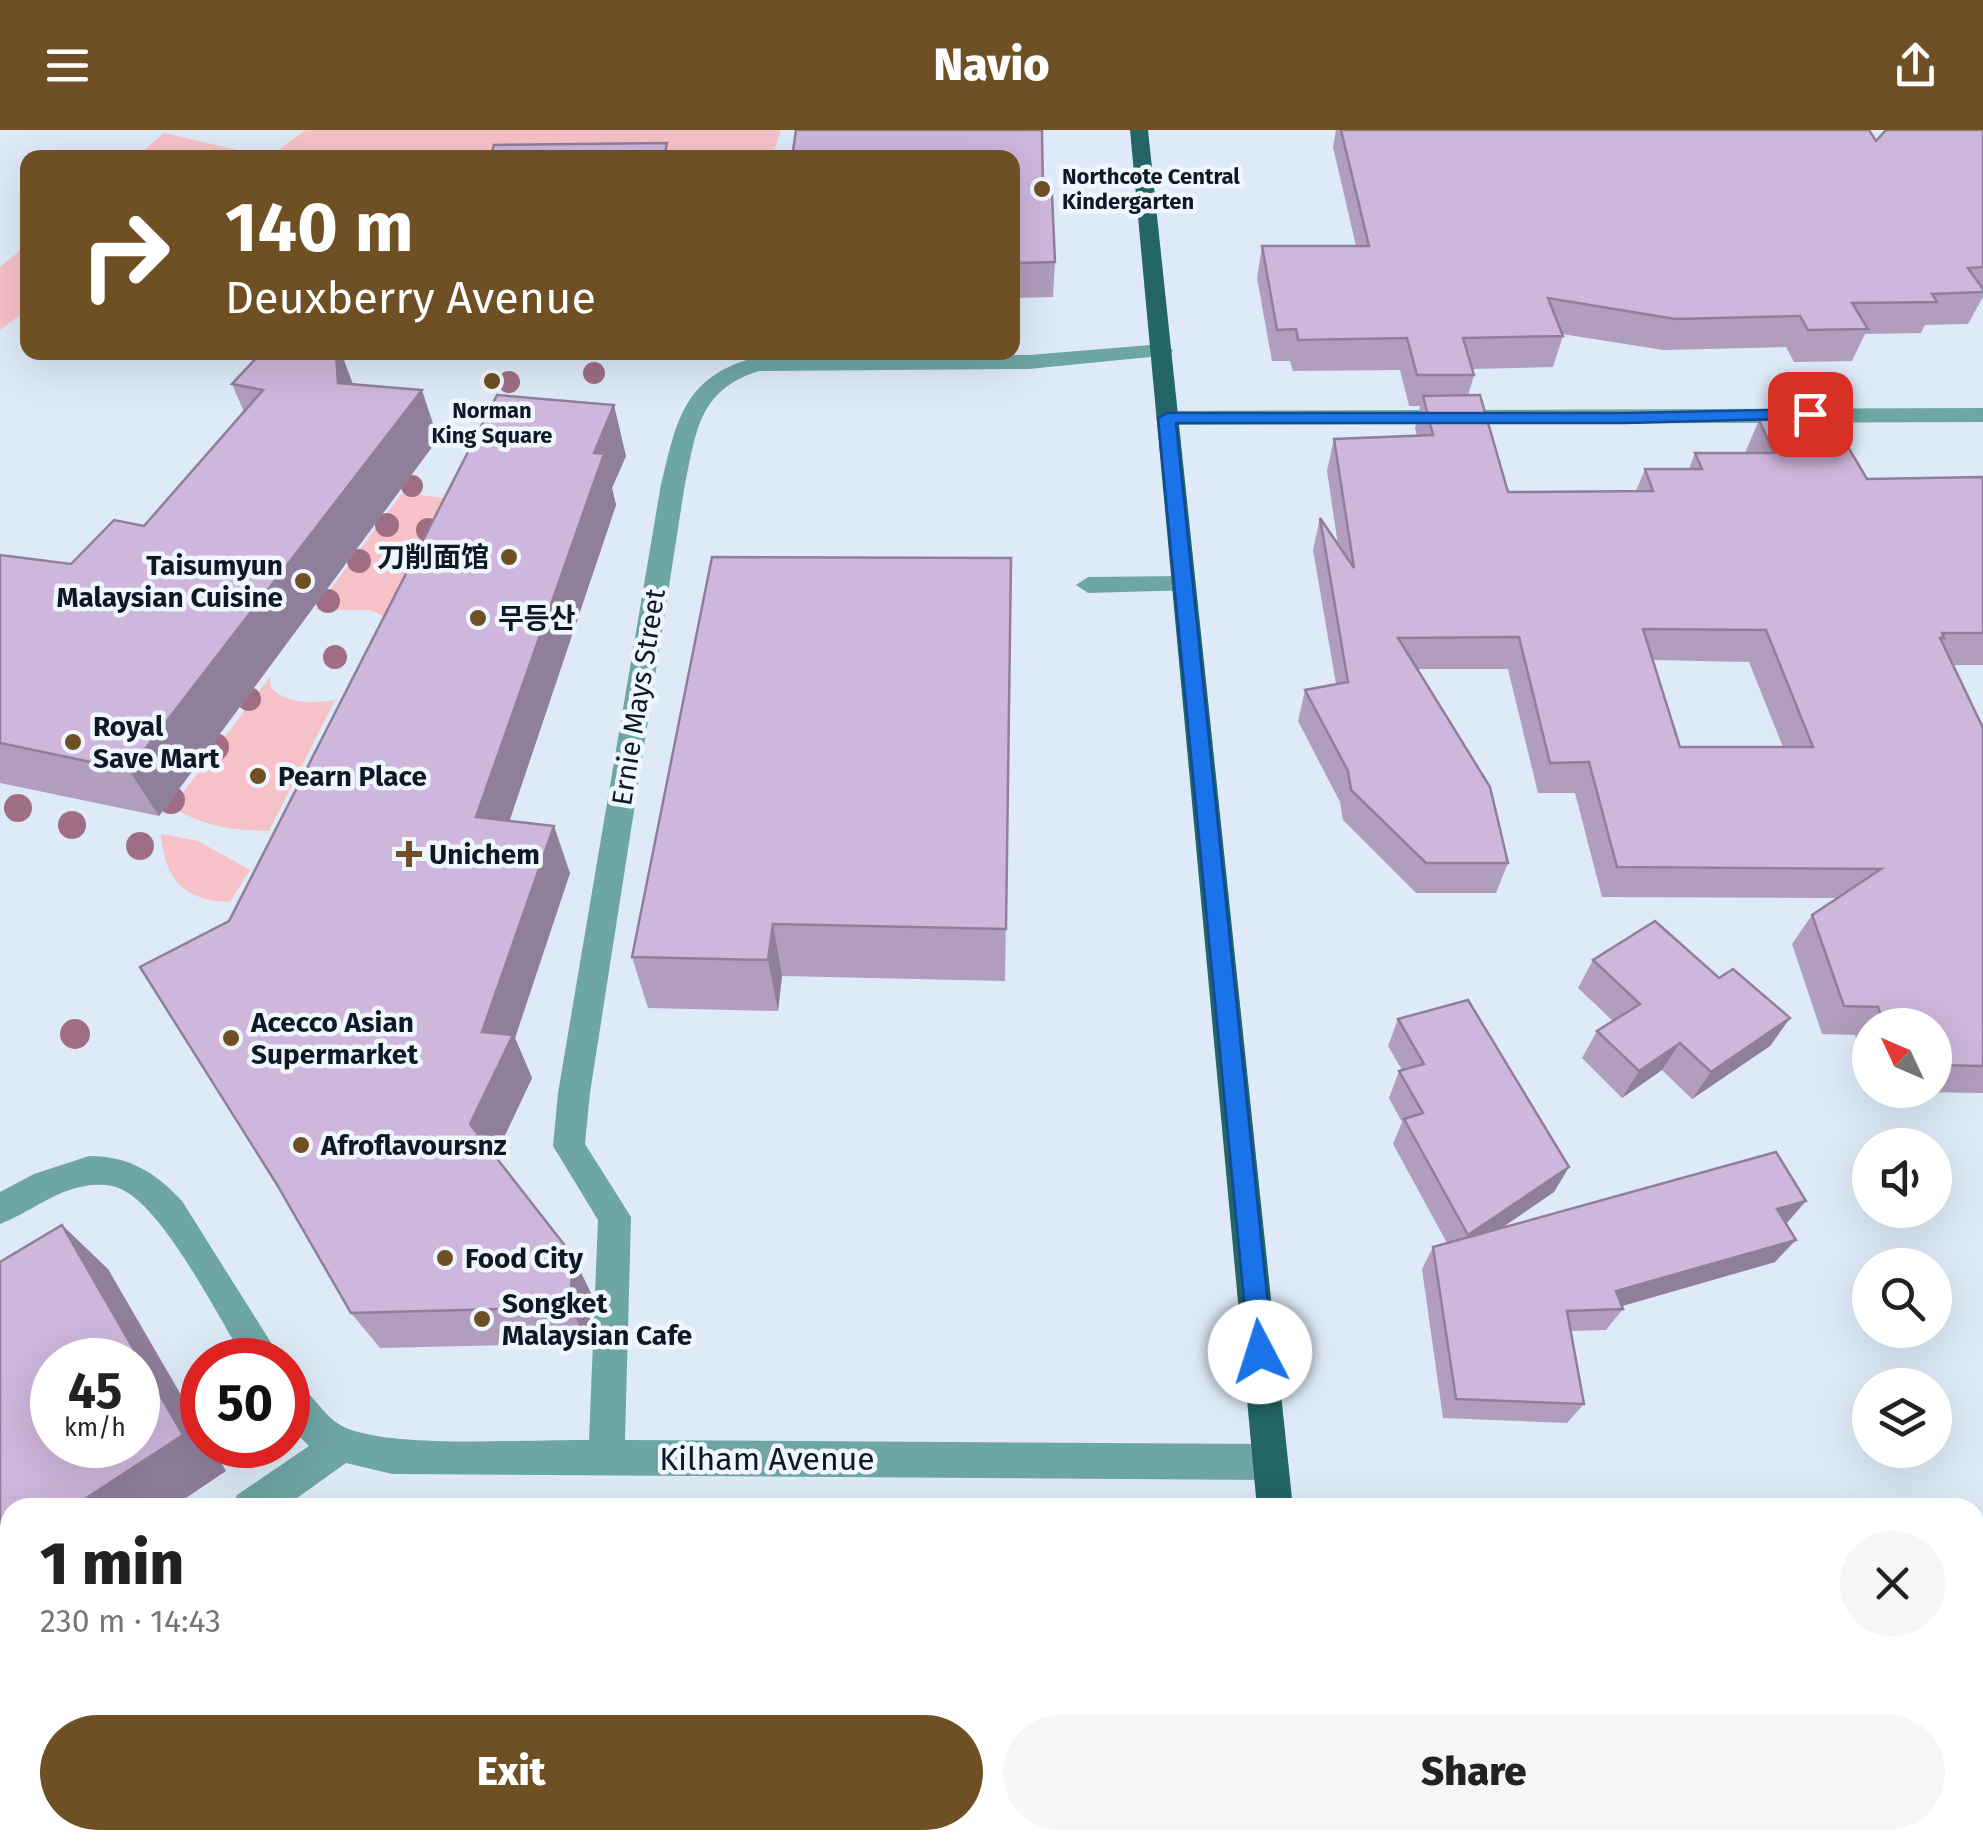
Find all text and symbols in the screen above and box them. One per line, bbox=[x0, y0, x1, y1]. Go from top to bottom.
icon: menu bbox=[40, 38, 95, 93]
text: Navio bbox=[933, 38, 1050, 92]
icon: share bbox=[1888, 38, 1943, 93]
place label: Northcote Central Kindergarten bbox=[1062, 163, 1240, 215]
marker: Northcote Central Kindergarten bbox=[1031, 178, 1053, 200]
text: 140 m bbox=[225, 186, 414, 270]
icon: right bbox=[60, 190, 190, 320]
text: Deuxberry Avenue bbox=[225, 271, 596, 325]
marker: Norman King Square bbox=[481, 370, 503, 392]
pin bbox=[1768, 372, 1853, 457]
icon: arrive bbox=[1783, 387, 1838, 442]
place label: Norman King Square bbox=[432, 397, 552, 449]
place label: 刀削面馆 bbox=[377, 541, 489, 574]
marker: 刀削面馆 bbox=[498, 546, 520, 568]
place label: Taisumyun Malaysian Cuisine bbox=[56, 549, 283, 614]
marker: Taisumyun Malaysian Cuisine bbox=[292, 570, 314, 592]
street label: Ernie Mays Street bbox=[605, 585, 672, 808]
place label: 무등산 bbox=[498, 602, 576, 635]
marker: 무등산 bbox=[467, 607, 489, 629]
place label: Royal Save Mart bbox=[93, 710, 221, 775]
marker: Royal Save Mart bbox=[62, 731, 84, 753]
place label: Pearn Place bbox=[278, 760, 427, 793]
marker: Pearn Place bbox=[247, 765, 269, 787]
place label: Unichem bbox=[429, 838, 540, 871]
marker: Unichem bbox=[398, 843, 420, 865]
place label: Acecco Asian Supermarket bbox=[250, 1006, 419, 1071]
north arrow bbox=[1852, 1008, 1952, 1108]
map controls bbox=[1852, 1008, 1952, 1468]
marker: Acecco Asian Supermarket bbox=[220, 1027, 242, 1049]
button: sound bbox=[1852, 1128, 1952, 1228]
place label: Afroflavoursnz bbox=[320, 1129, 507, 1162]
marker: Afroflavoursnz bbox=[290, 1134, 312, 1156]
place label: Food City bbox=[465, 1242, 583, 1275]
marker: Food City bbox=[434, 1247, 456, 1269]
button: search bbox=[1852, 1248, 1952, 1348]
place label: Songket Malaysian Cafe bbox=[502, 1287, 692, 1352]
position arrow bbox=[1208, 1300, 1312, 1404]
marker: Songket Malaysian Cafe bbox=[471, 1308, 493, 1330]
speed limit sign: 50 bbox=[180, 1338, 310, 1468]
text: 45 bbox=[68, 1361, 122, 1421]
button: layers bbox=[1852, 1368, 1952, 1468]
text: km/h bbox=[64, 1413, 126, 1443]
street label: Kilham Avenue bbox=[659, 1440, 875, 1478]
text: 1 min bbox=[40, 1528, 184, 1600]
button: close bbox=[1840, 1531, 1945, 1636]
text: 230 m · 14:43 bbox=[40, 1602, 221, 1640]
button: Exit bbox=[40, 1715, 983, 1830]
button: Share bbox=[1003, 1715, 1945, 1830]

